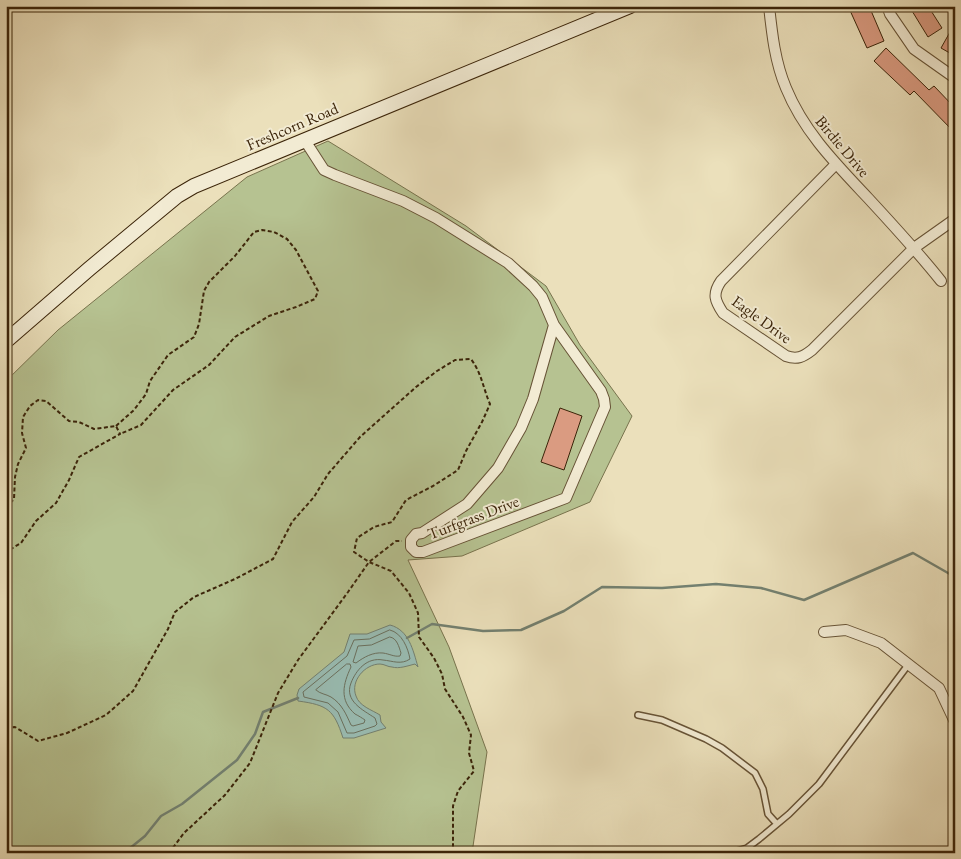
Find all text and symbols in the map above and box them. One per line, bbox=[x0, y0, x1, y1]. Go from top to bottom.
street label: Freshcorn Road bbox=[243, 97, 342, 155]
street label: Birdie Drive bbox=[811, 111, 875, 182]
street label: Eagle Drive bbox=[727, 291, 796, 348]
street label: Turfgrass Drive bbox=[425, 490, 522, 544]

